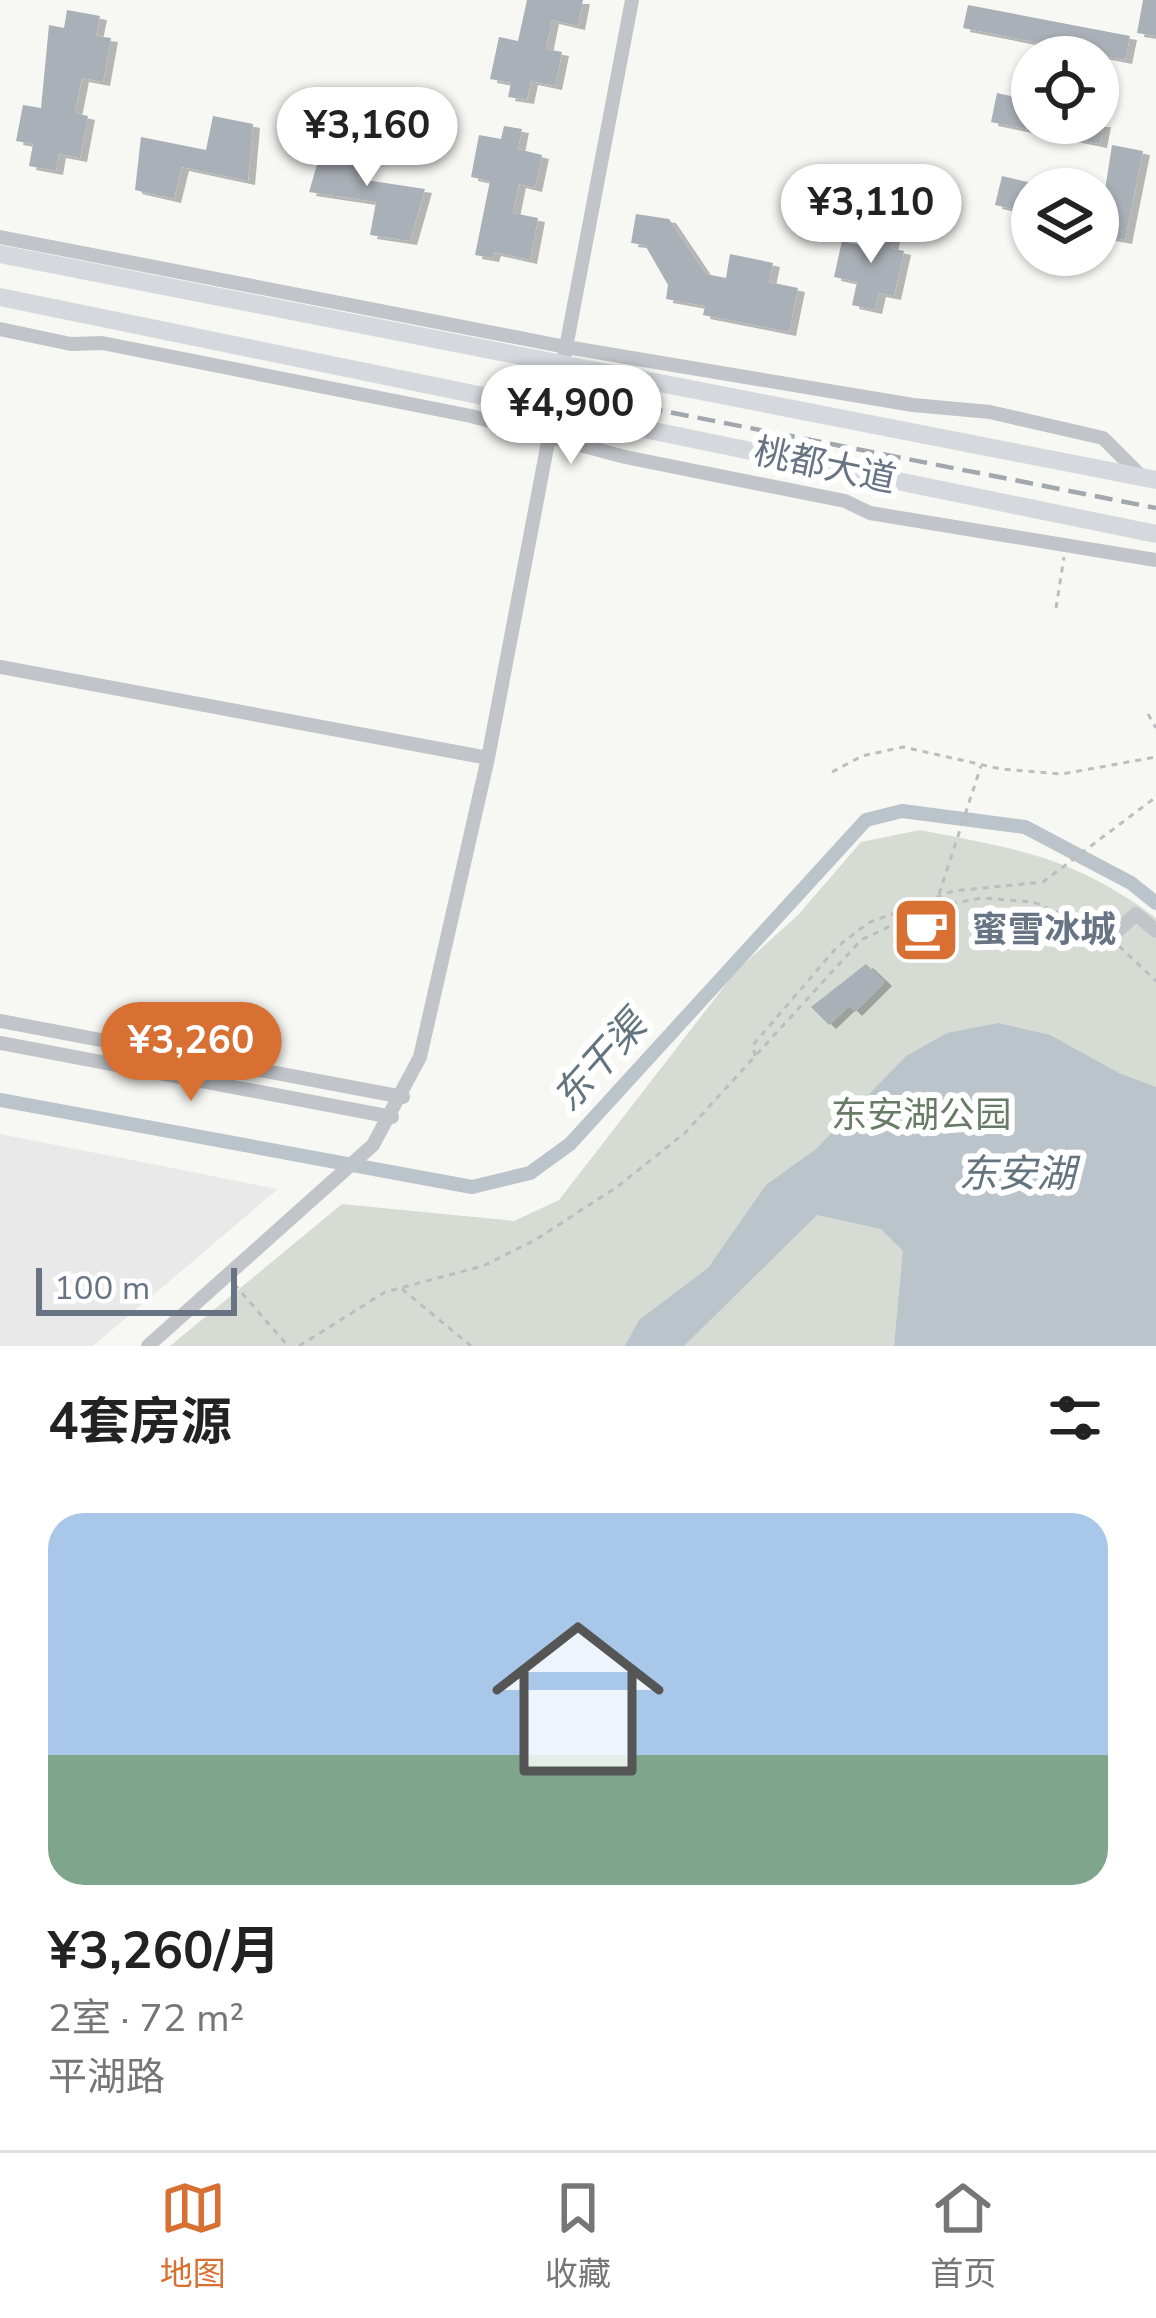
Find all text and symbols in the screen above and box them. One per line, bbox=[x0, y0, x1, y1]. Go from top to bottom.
map controls bbox=[1011, 36, 1119, 276]
button: locate bbox=[1011, 36, 1119, 144]
pin: ¥3,160 bbox=[269, 87, 465, 189]
text: ¥3,160 bbox=[304, 99, 430, 152]
pin: ¥3,110 bbox=[773, 164, 969, 266]
button: layers bbox=[1011, 168, 1119, 276]
text: ¥3,110 bbox=[808, 176, 934, 229]
pin: ¥4,900 bbox=[473, 365, 669, 467]
text: ¥4,900 bbox=[508, 377, 634, 430]
street label: 桃都大道 bbox=[749, 427, 901, 505]
cafe icon: 蜜雪冰城 bbox=[891, 895, 961, 965]
place label: 蜜雪冰城 bbox=[972, 906, 1116, 955]
water label: 东干渠 bbox=[541, 997, 662, 1123]
pin: ¥3,260 bbox=[93, 1002, 289, 1104]
text: ¥3,260 bbox=[128, 1014, 254, 1067]
park label: 东安湖公园 bbox=[831, 1091, 1011, 1140]
water label: 东安湖 bbox=[958, 1148, 1081, 1201]
scale bar bbox=[36, 1262, 237, 1315]
text: 100 m bbox=[54, 1266, 150, 1311]
icon: filters bbox=[1042, 1385, 1108, 1451]
text: 4套房源 bbox=[48, 1387, 232, 1457]
icon: home bbox=[470, 1591, 686, 1807]
text: ¥3,260/月 bbox=[48, 1916, 281, 1986]
text: 2室 · 72 m² bbox=[48, 1992, 244, 2045]
text: 平湖路 bbox=[48, 2051, 165, 2104]
tab: 地图 bbox=[160, 2175, 226, 2297]
tab: 收藏 bbox=[545, 2175, 611, 2297]
tab: 首页 bbox=[930, 2175, 996, 2297]

